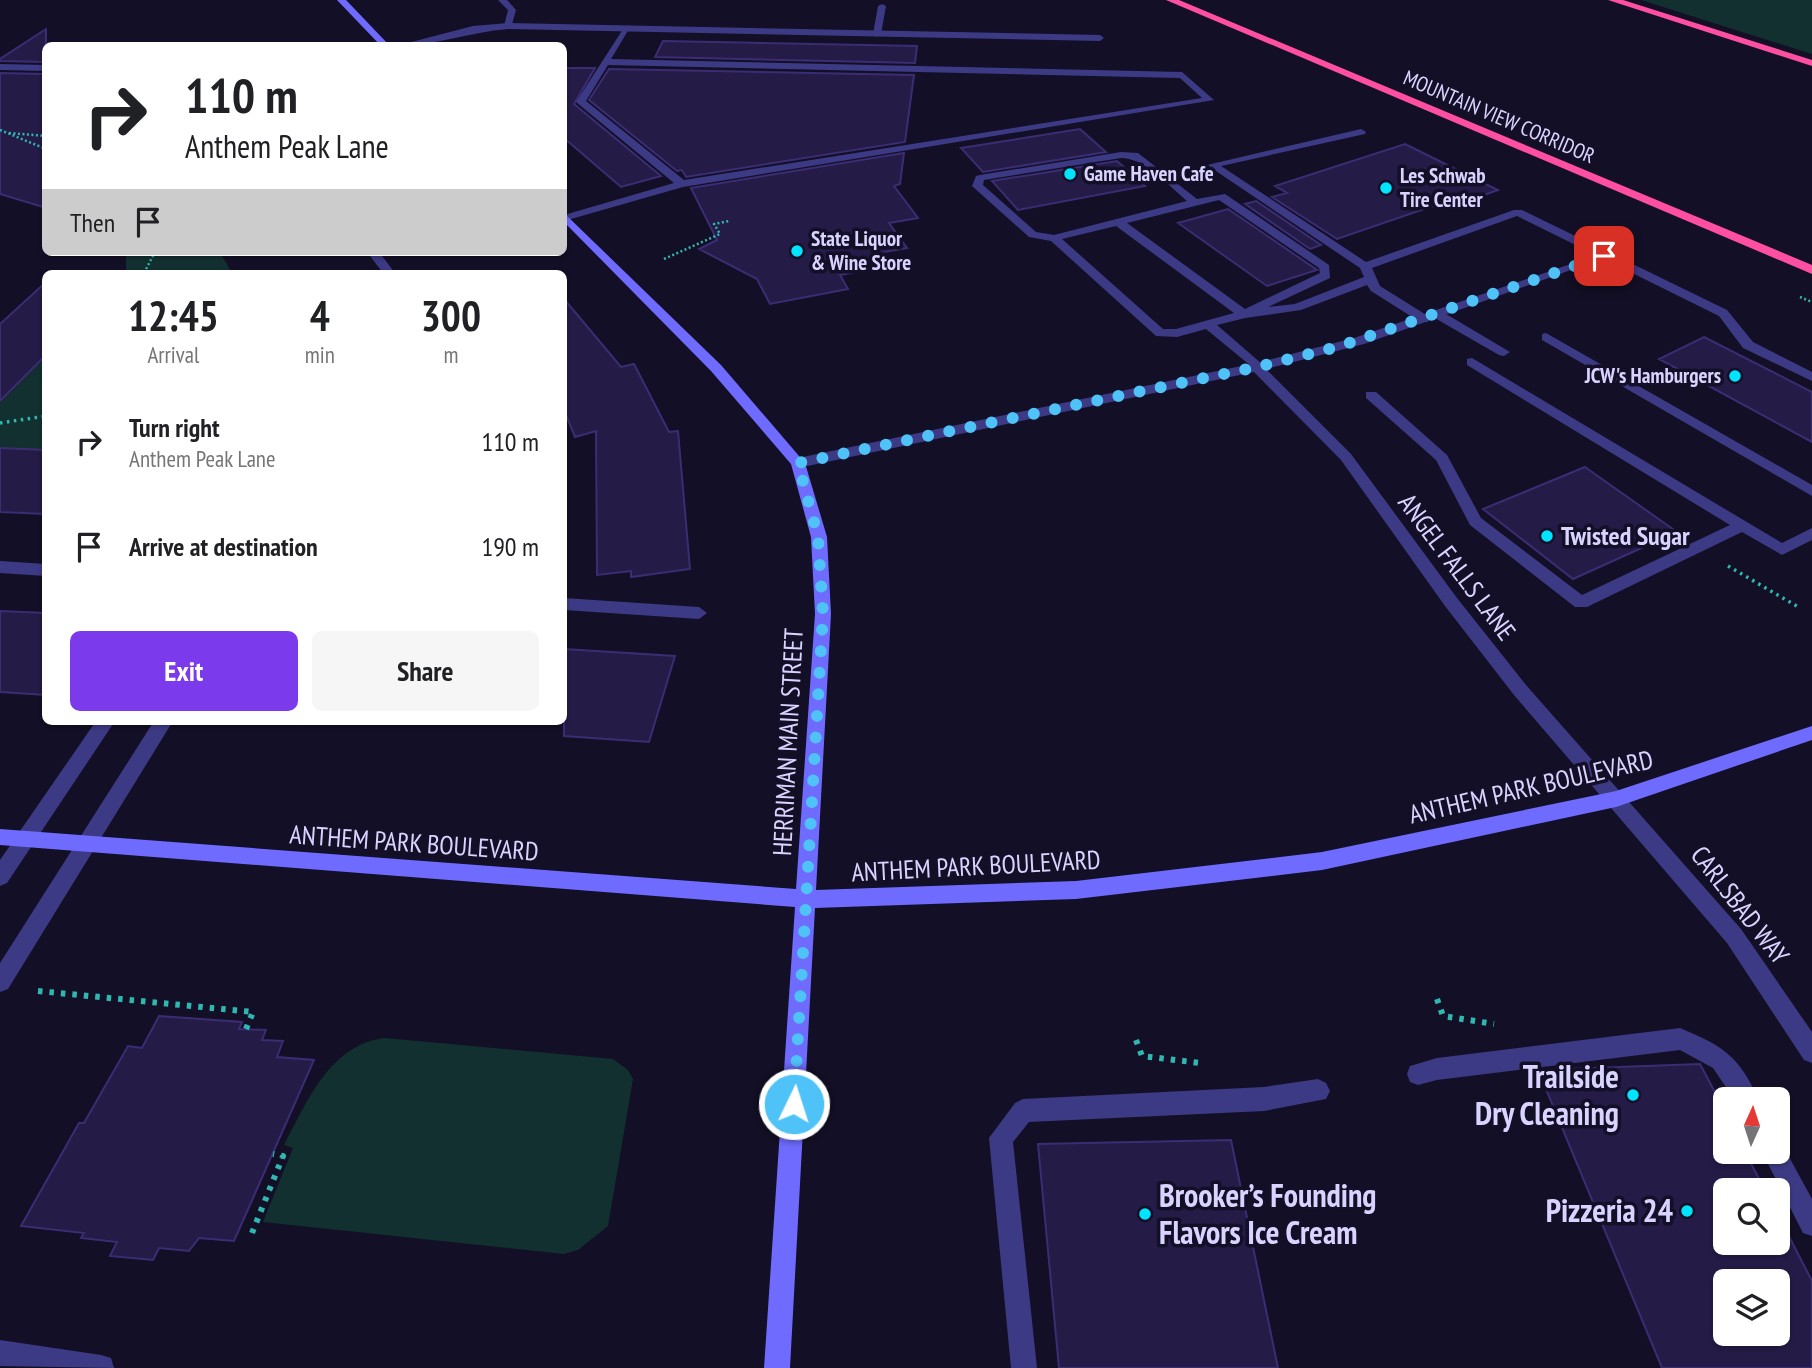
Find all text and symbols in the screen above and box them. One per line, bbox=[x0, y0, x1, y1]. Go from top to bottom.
text: 110 m bbox=[185, 63, 298, 127]
street label: MOUNTAIN VIEW CORRIDOR bbox=[1399, 64, 1599, 169]
icon: right bbox=[70, 70, 161, 161]
text: Anthem Peak Lane bbox=[185, 125, 389, 167]
place label: Game Haven Cafe bbox=[1084, 160, 1214, 187]
place label: Les Schwab Tire Center bbox=[1400, 162, 1486, 213]
marker: Game Haven Cafe bbox=[1062, 166, 1078, 182]
marker: Les Schwab Tire Center bbox=[1378, 180, 1394, 196]
icon: arrive bbox=[129, 203, 167, 241]
text: Then bbox=[70, 206, 115, 239]
place label: State Liquor & Wine Store bbox=[811, 225, 911, 276]
pin bbox=[1574, 226, 1634, 286]
icon: arrive bbox=[1585, 237, 1623, 275]
marker: State Liquor & Wine Store bbox=[789, 243, 805, 259]
text: 12:45 bbox=[128, 288, 219, 343]
text: 4 bbox=[310, 288, 330, 343]
text: 300 bbox=[421, 288, 481, 343]
text: Arrival bbox=[147, 340, 199, 369]
text: min bbox=[305, 340, 335, 369]
text: m bbox=[443, 340, 458, 369]
place label: JCW's Hamburgers bbox=[1584, 362, 1721, 389]
marker: JCW's Hamburgers bbox=[1727, 368, 1743, 384]
text: Turn right bbox=[129, 411, 220, 444]
icon: right bbox=[70, 423, 108, 461]
text: 110 m bbox=[481, 425, 539, 458]
text: Anthem Peak Lane bbox=[129, 444, 275, 473]
street label: ANGEL FALLS LANE bbox=[1391, 487, 1523, 647]
place label: Twisted Sugar bbox=[1561, 519, 1690, 552]
icon: arrive bbox=[70, 528, 108, 566]
marker: Twisted Sugar bbox=[1539, 528, 1555, 544]
text: Arrive at destination bbox=[129, 530, 318, 563]
text: 190 m bbox=[481, 530, 539, 563]
street label: HERRIMAN MAIN STREET bbox=[765, 627, 810, 857]
button: Exit bbox=[70, 631, 298, 711]
button: Share bbox=[312, 631, 539, 711]
street label: ANTHEM PARK BOULEVARD bbox=[1406, 742, 1656, 831]
street label: ANTHEM PARK BOULEVARD bbox=[289, 817, 540, 868]
street label: CARLSBAD WAY bbox=[1684, 839, 1797, 970]
street label: ANTHEM PARK BOULEVARD bbox=[851, 842, 1101, 889]
place label: Trailside Dry Cleaning bbox=[1475, 1055, 1619, 1134]
position arrow bbox=[757, 1067, 831, 1141]
marker: Trailside Dry Cleaning bbox=[1625, 1087, 1641, 1103]
north arrow bbox=[1713, 1087, 1790, 1164]
map controls bbox=[1713, 1087, 1790, 1346]
place label: Brooker’s Founding Flavors Ice Cream bbox=[1159, 1174, 1377, 1253]
button: search bbox=[1713, 1178, 1790, 1255]
place label: Pizzeria 24 bbox=[1546, 1189, 1673, 1231]
marker: Pizzeria 24 bbox=[1679, 1203, 1695, 1219]
marker: Brooker’s Founding Flavors Ice Cream bbox=[1137, 1206, 1153, 1222]
button: layers bbox=[1713, 1269, 1790, 1346]

